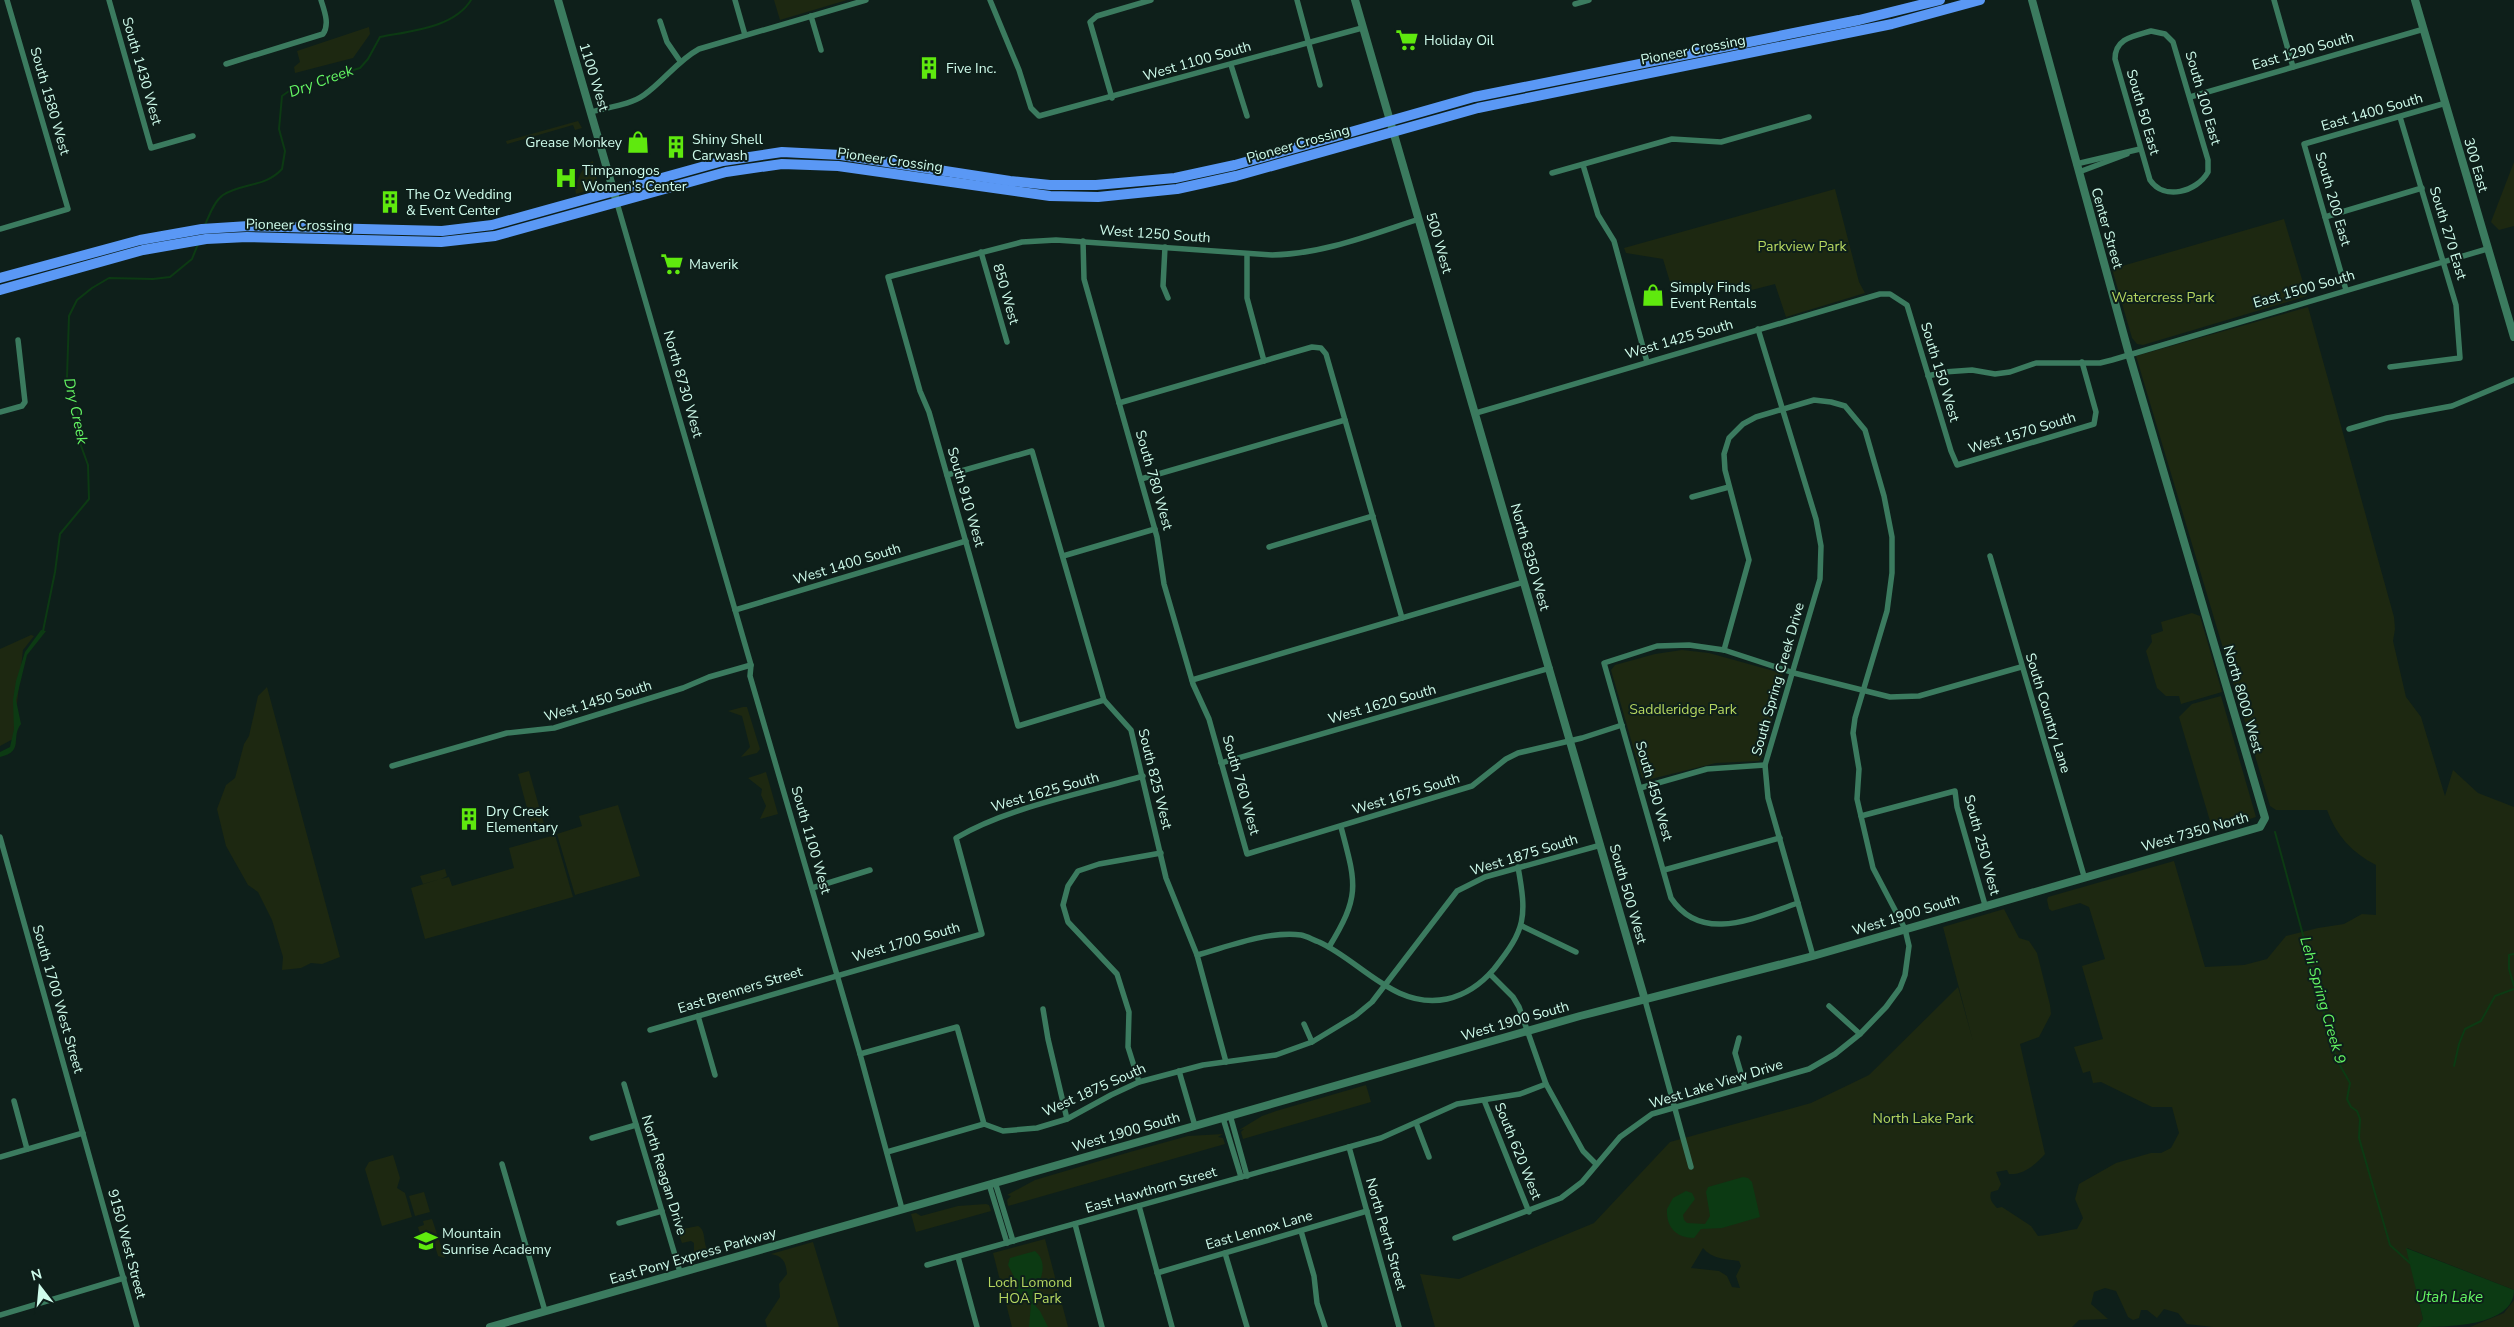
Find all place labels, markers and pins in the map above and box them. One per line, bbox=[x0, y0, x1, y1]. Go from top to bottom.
supermarket icon: Holiday Oil bbox=[1394, 27, 1420, 53]
place label: Holiday Oil bbox=[1424, 31, 1495, 50]
building icon: Five Inc. bbox=[916, 55, 942, 81]
place label: Five Inc. bbox=[946, 59, 996, 78]
shop icon: Grease Monkey bbox=[625, 129, 651, 155]
place label: Shiny Shell Carwash bbox=[692, 130, 764, 165]
place label: Grease Monkey bbox=[525, 133, 623, 152]
building icon: Shiny Shell Carwash bbox=[663, 134, 689, 160]
place label: Timpanogos Women's Center bbox=[582, 161, 687, 196]
hospital icon: Timpanogos Women's Center bbox=[553, 165, 579, 191]
place label: The Oz Wedding & Event Center bbox=[406, 185, 512, 220]
building icon: The Oz Wedding & Event Center bbox=[377, 189, 403, 215]
supermarket icon: Maverik bbox=[659, 251, 685, 277]
place label: Maverik bbox=[689, 255, 739, 274]
place label: Simply Finds Event Rentals bbox=[1670, 278, 1757, 313]
shop icon: Simply Finds Event Rentals bbox=[1640, 282, 1666, 308]
place label: Dry Creek Elementary bbox=[486, 802, 559, 837]
building icon: Dry Creek Elementary bbox=[456, 806, 482, 832]
place label: Mountain Sunrise Academy bbox=[442, 1224, 552, 1259]
school or university icon: Mountain Sunrise Academy bbox=[413, 1228, 439, 1254]

